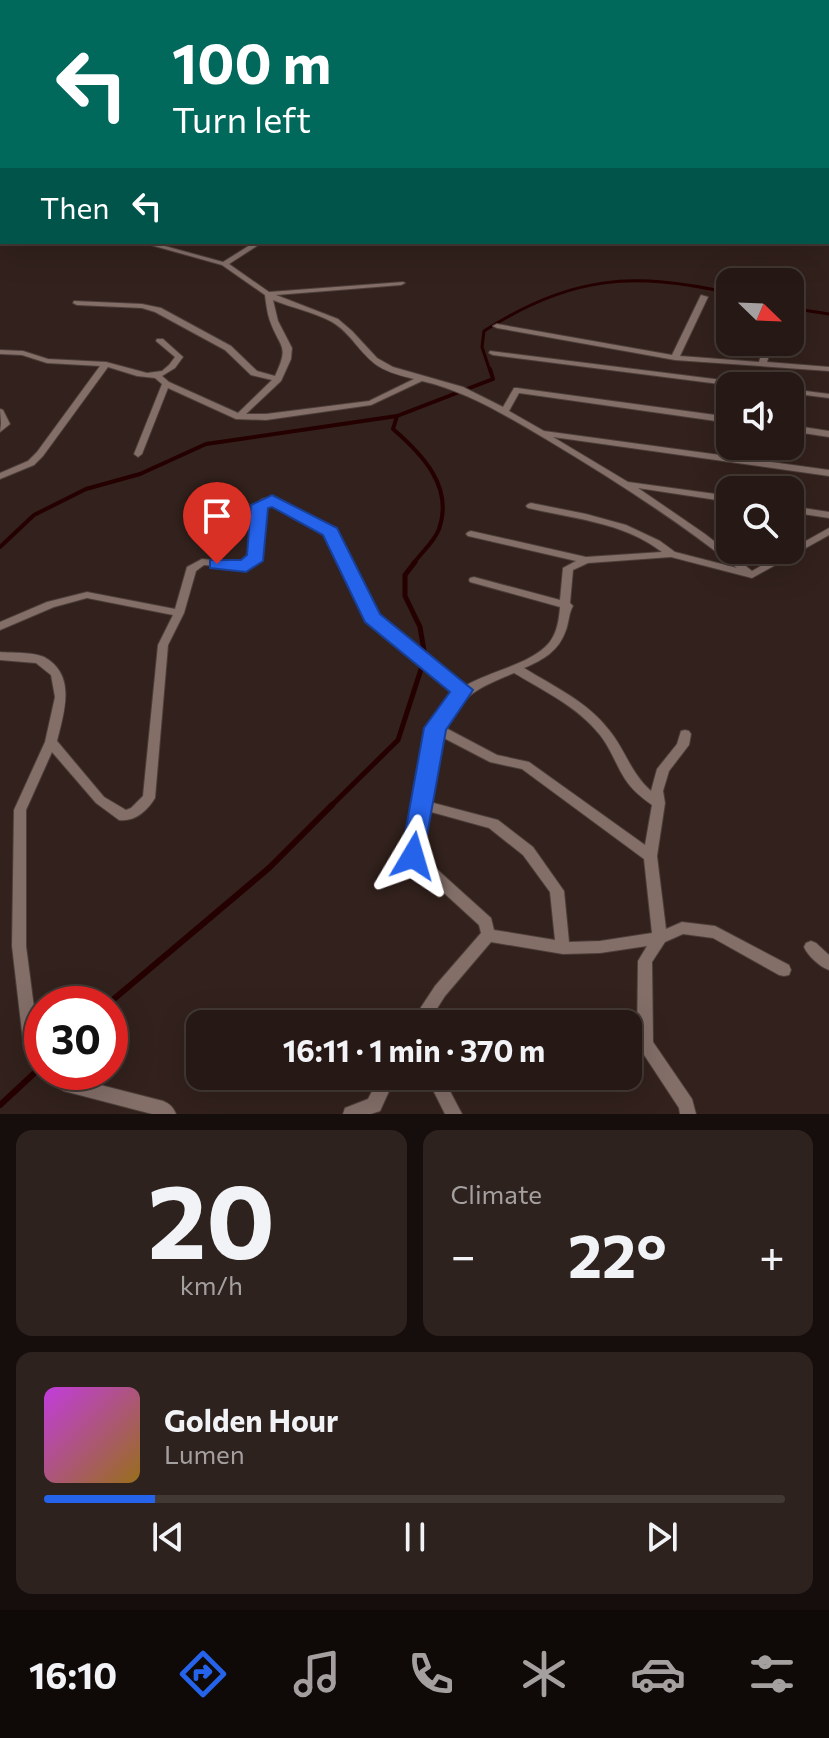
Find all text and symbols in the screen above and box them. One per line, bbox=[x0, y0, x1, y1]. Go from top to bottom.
text: 100 m bbox=[172, 27, 331, 96]
icon: left bbox=[40, 32, 144, 136]
text: Turn left bbox=[172, 96, 311, 140]
icon: left bbox=[125, 184, 169, 228]
text: Then bbox=[40, 188, 109, 225]
north arrow bbox=[716, 268, 804, 356]
map controls bbox=[716, 268, 804, 564]
button: sound bbox=[716, 372, 804, 460]
button: search bbox=[716, 476, 804, 564]
pin bbox=[183, 482, 251, 564]
icon: arrive bbox=[195, 494, 239, 538]
position arrow bbox=[371, 814, 455, 898]
speed limit sign: 30 bbox=[24, 986, 128, 1090]
text: 16:11 · 1 min · 370 m bbox=[283, 1031, 545, 1068]
text: 20 bbox=[147, 1153, 275, 1280]
text: Climate bbox=[451, 1178, 542, 1209]
text: 22° bbox=[568, 1217, 667, 1290]
text: − bbox=[451, 1227, 476, 1281]
text: + bbox=[759, 1227, 785, 1281]
text: km/h bbox=[180, 1269, 243, 1300]
text: Golden Hour bbox=[164, 1401, 338, 1438]
text: Lumen bbox=[164, 1438, 245, 1469]
icon: previous bbox=[146, 1515, 190, 1559]
icon: pause bbox=[393, 1515, 437, 1559]
icon: next bbox=[640, 1515, 684, 1559]
icon: directions bbox=[175, 1646, 231, 1702]
icon: music bbox=[289, 1646, 345, 1702]
icon: phone bbox=[403, 1646, 459, 1702]
icon: climate bbox=[516, 1646, 572, 1702]
icon: car bbox=[630, 1646, 686, 1702]
icon: filters bbox=[744, 1646, 800, 1702]
text: 16:10 bbox=[29, 1652, 117, 1696]

